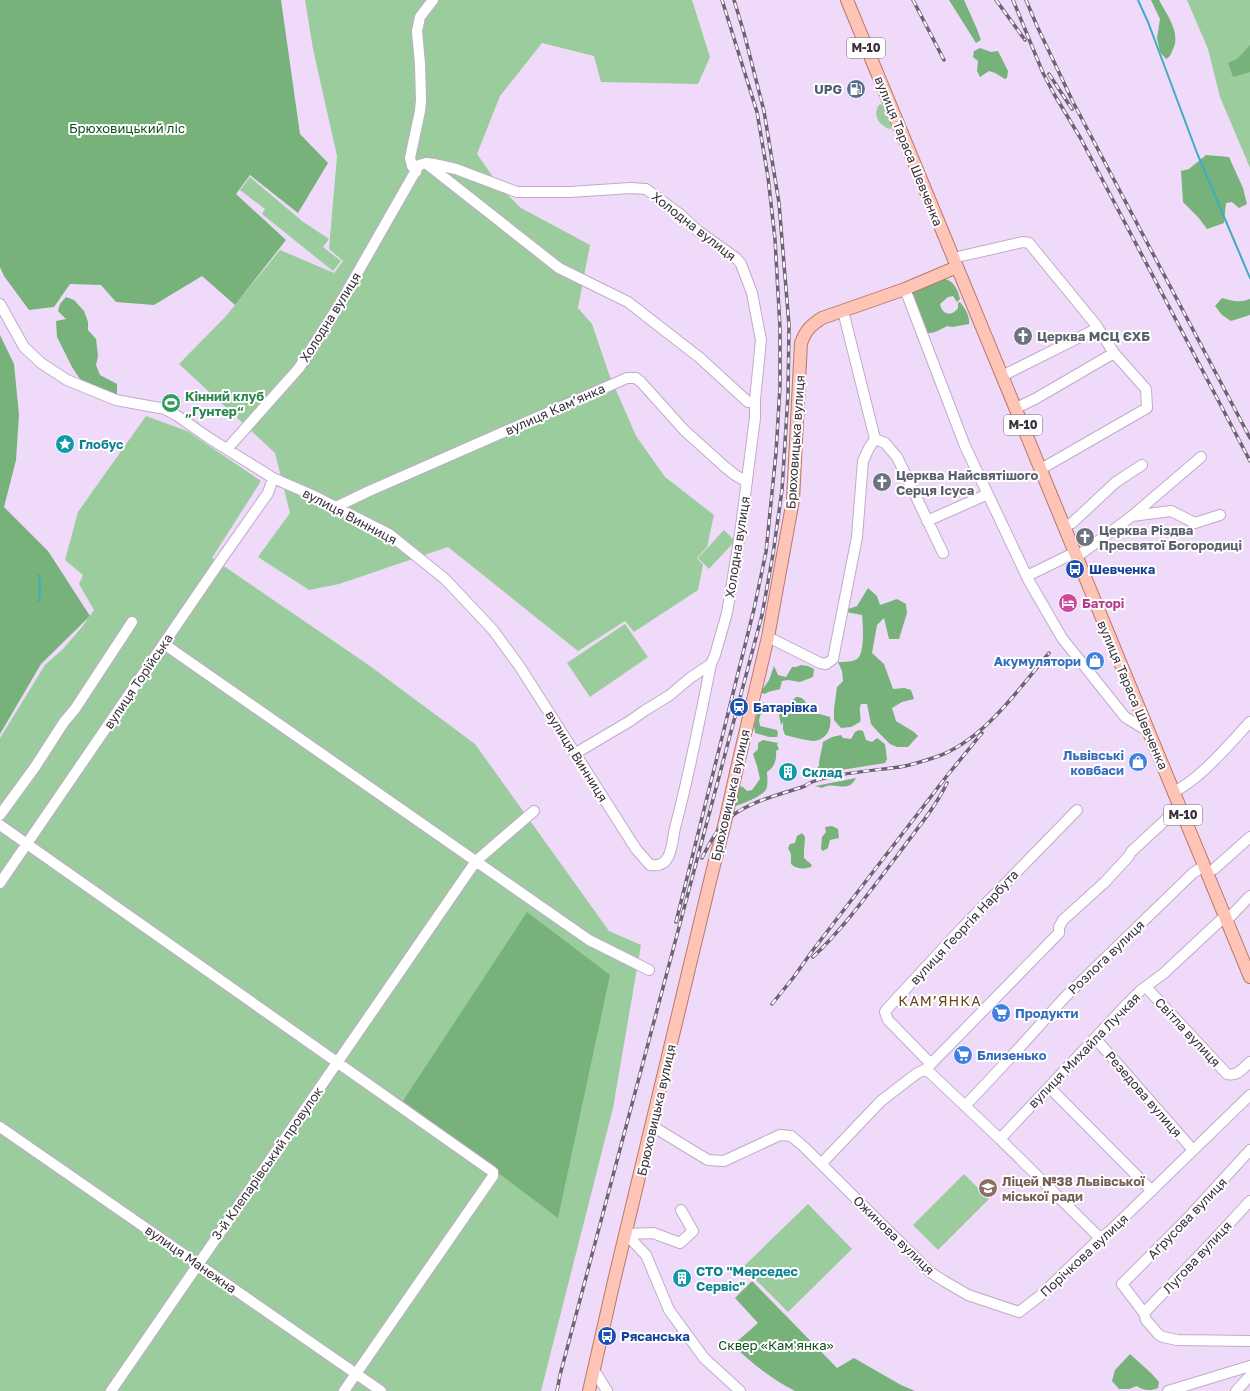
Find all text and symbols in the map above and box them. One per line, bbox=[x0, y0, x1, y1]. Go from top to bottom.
road number: М-10 bbox=[847, 38, 885, 58]
street label: вулиця Тараса Шевченка bbox=[871, 74, 947, 228]
fuel station icon: UPG bbox=[845, 78, 867, 100]
place label: UPG bbox=[814, 81, 842, 97]
park label: Брюховицький ліс bbox=[69, 120, 185, 136]
street label: Холодна вулиця bbox=[649, 188, 739, 264]
street label: Холодна вулиця bbox=[296, 269, 364, 365]
church icon: Церква МСЦ ЄХБ bbox=[1012, 325, 1034, 347]
place label: Церква МСЦ ЄХБ bbox=[1037, 328, 1150, 344]
street label: Брюховицька вулиця bbox=[782, 374, 808, 510]
street label: вулиця Камʼянка bbox=[503, 380, 607, 438]
place label: Кінний клуб „Гунтер“ bbox=[185, 388, 264, 419]
sports icon: Кінний клуб „Гунтер“ bbox=[160, 392, 182, 414]
road number: М-10 bbox=[1004, 415, 1042, 435]
place icon: Глобус bbox=[54, 433, 76, 455]
place label: Глобус bbox=[79, 436, 124, 452]
place label: Церква Найсвятішого Серця Ісуса bbox=[896, 467, 1038, 498]
church icon: Церква Найсвятішого Серця Ісуса bbox=[871, 471, 893, 493]
street label: вулиця Винниця bbox=[300, 484, 400, 548]
street label: Холодна вулиця bbox=[721, 495, 753, 599]
place label: Церква Різдва Пресвятої Богородиці bbox=[1099, 522, 1242, 553]
church icon: Церква Різдва Пресвятої Богородиці bbox=[1074, 526, 1096, 548]
bus stop icon: Шевченка bbox=[1064, 558, 1086, 580]
place label: Шевченка bbox=[1089, 561, 1156, 577]
hotel icon: Баторі bbox=[1057, 592, 1079, 614]
place label: Баторі bbox=[1082, 595, 1124, 611]
street label: вулиця Тараса Шевченка bbox=[1094, 618, 1172, 772]
street label: вулиця Торійська bbox=[100, 630, 176, 732]
shop icon: Акумулятори bbox=[1084, 650, 1106, 672]
place label: Акумулятори bbox=[994, 653, 1081, 669]
station icon: Батарівка bbox=[728, 696, 750, 718]
place label: Батарівка bbox=[753, 699, 818, 715]
street label: вулиця Винниця bbox=[543, 707, 611, 805]
street label: Брюховицька вулиця bbox=[707, 728, 753, 862]
place label: Львівські ковбаси bbox=[1063, 747, 1124, 778]
shop icon: Львівські ковбаси bbox=[1127, 751, 1149, 773]
building icon: Склад bbox=[777, 761, 799, 783]
place label: Склад bbox=[802, 764, 842, 780]
road number: М-10 bbox=[1164, 805, 1202, 825]
street label: вулиця Георгія Нарбута bbox=[906, 866, 1022, 988]
street label: Розлога вулиця bbox=[1064, 917, 1148, 997]
street label: вулиця Михайла Лучкая bbox=[1025, 989, 1143, 1111]
district label: КАМ’ЯНКА bbox=[898, 992, 982, 1009]
street label: Світла вулиця bbox=[1152, 994, 1224, 1070]
supermarket icon: Продукти bbox=[990, 1002, 1012, 1024]
place label: Продукти bbox=[1015, 1005, 1079, 1021]
street label: Брюховицька вулиця bbox=[633, 1043, 679, 1177]
supermarket icon: Близенько bbox=[952, 1044, 974, 1066]
place label: Близенько bbox=[977, 1047, 1047, 1063]
street label: Резедова вулиця bbox=[1102, 1048, 1186, 1140]
street label: 3-й Клепарівський провулок bbox=[208, 1083, 326, 1243]
place label: Ліцей №38 Львівської міської ради bbox=[1002, 1173, 1146, 1204]
street label: Аґрусова вулиця bbox=[1144, 1174, 1230, 1262]
school or university icon: Ліцей №38 Львівської міської ради bbox=[977, 1177, 999, 1199]
street label: Ожинова вулиця bbox=[850, 1192, 938, 1278]
street label: Порічкова вулиця bbox=[1037, 1210, 1131, 1300]
street label: Лугова вулиця bbox=[1159, 1217, 1235, 1297]
street label: вулиця Манежна bbox=[142, 1222, 240, 1296]
place label: СТО "Мерседес Сервіс" bbox=[696, 1263, 799, 1294]
building icon: СТО "Мерседес Сервіс" bbox=[671, 1267, 693, 1289]
bus stop icon: Рясанська bbox=[596, 1325, 618, 1347]
place label: Рясанська bbox=[621, 1328, 690, 1344]
park label: Сквер «Кам'янка» bbox=[718, 1337, 834, 1353]

